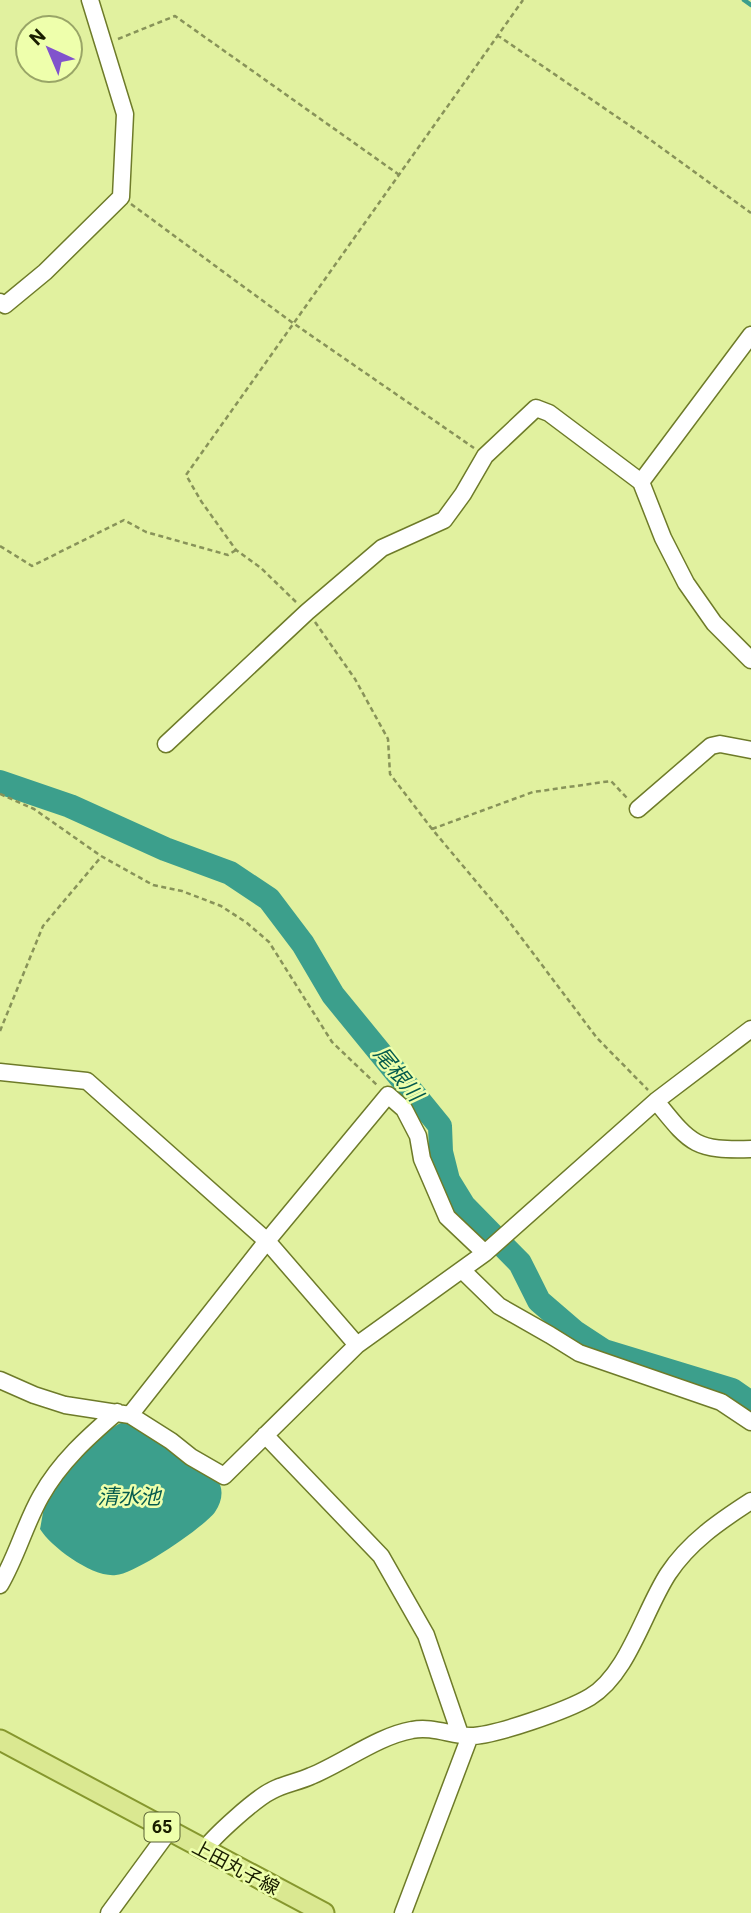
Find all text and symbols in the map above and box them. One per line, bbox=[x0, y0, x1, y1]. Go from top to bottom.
north arrow bbox=[14, 14, 84, 84]
text: N bbox=[25, 24, 50, 50]
water label: 尾根川 bbox=[369, 1042, 428, 1108]
water label: 清水池 bbox=[98, 1485, 162, 1509]
road number: 65 bbox=[144, 1812, 180, 1842]
street label: 上田丸子線 bbox=[188, 1835, 283, 1900]

